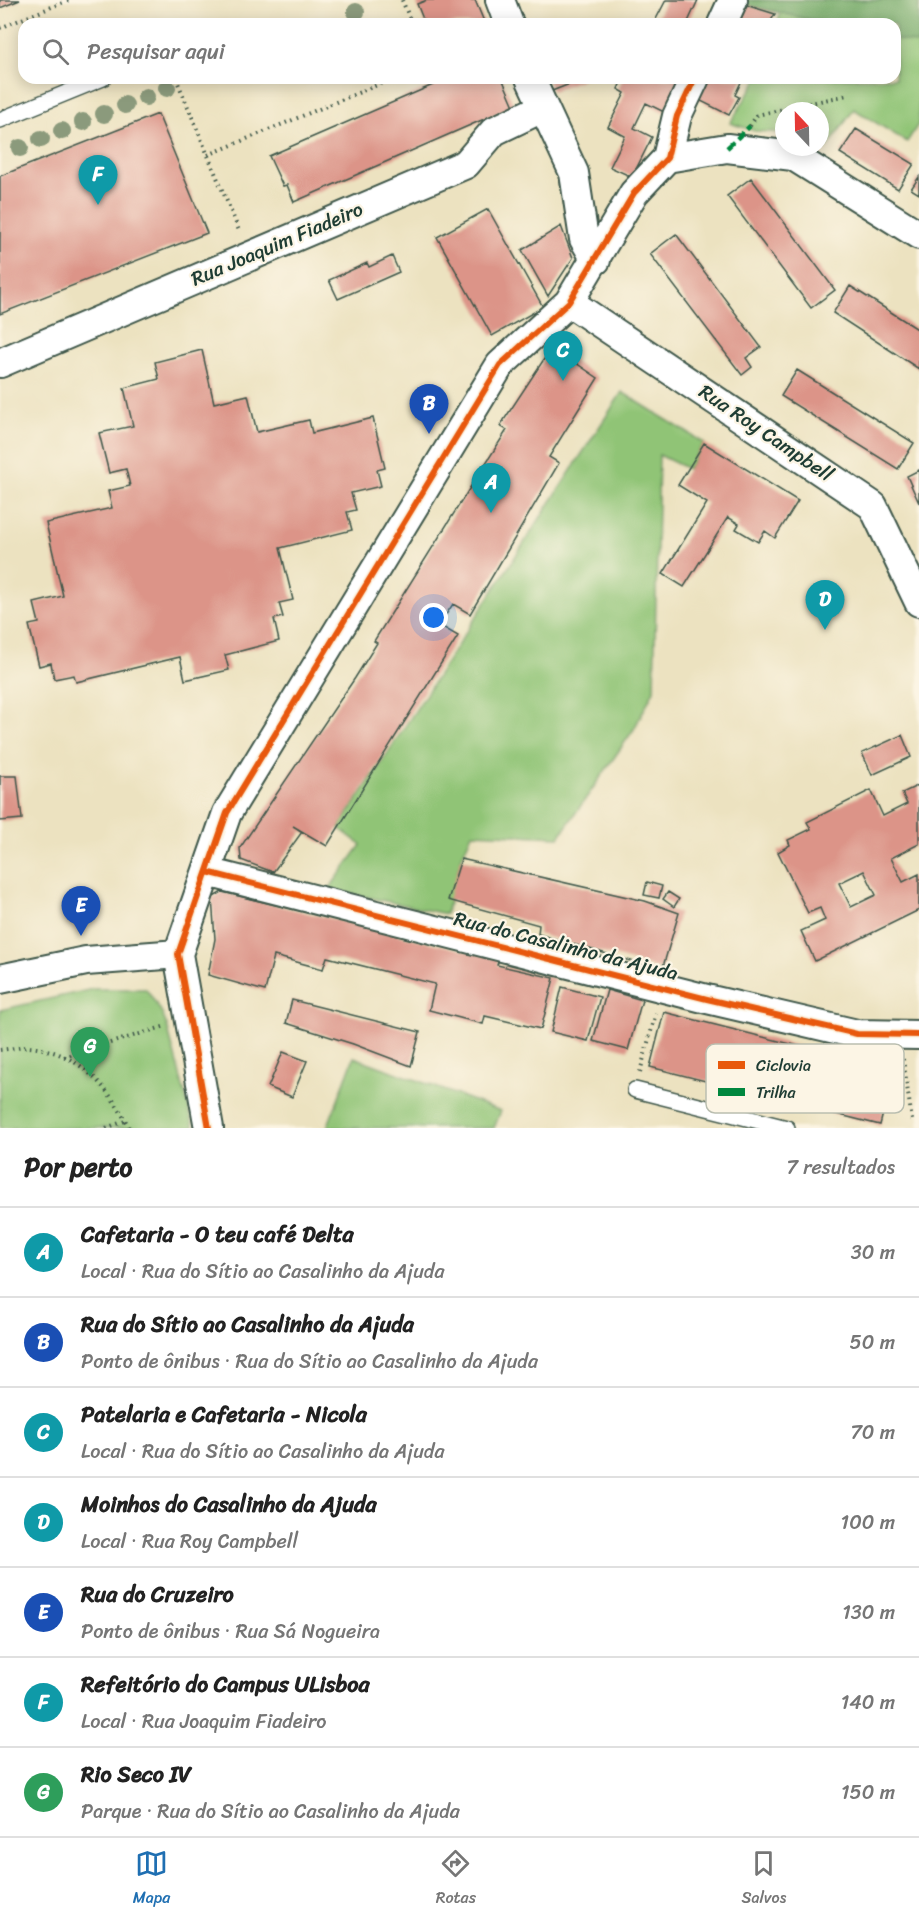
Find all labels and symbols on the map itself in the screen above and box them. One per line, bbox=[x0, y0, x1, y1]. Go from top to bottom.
north arrow bbox=[775, 102, 829, 156]
pin: F bbox=[78, 156, 118, 205]
street label: Rua Joaquim Fiadeiro bbox=[185, 192, 369, 296]
pin: C bbox=[544, 332, 582, 381]
street label: Rua Roy Campbell bbox=[691, 375, 841, 491]
pin: B bbox=[410, 384, 448, 434]
pin: A bbox=[472, 464, 510, 513]
pin: D bbox=[806, 580, 844, 630]
your location bbox=[419, 603, 448, 632]
pin: E bbox=[62, 886, 100, 936]
street label: Rua do Casalinho da Ajuda bbox=[450, 901, 682, 991]
pin: G bbox=[70, 1028, 110, 1077]
legend bbox=[706, 1044, 904, 1113]
text: Ciclovia bbox=[756, 1051, 811, 1080]
text: Trilha bbox=[756, 1078, 796, 1107]

